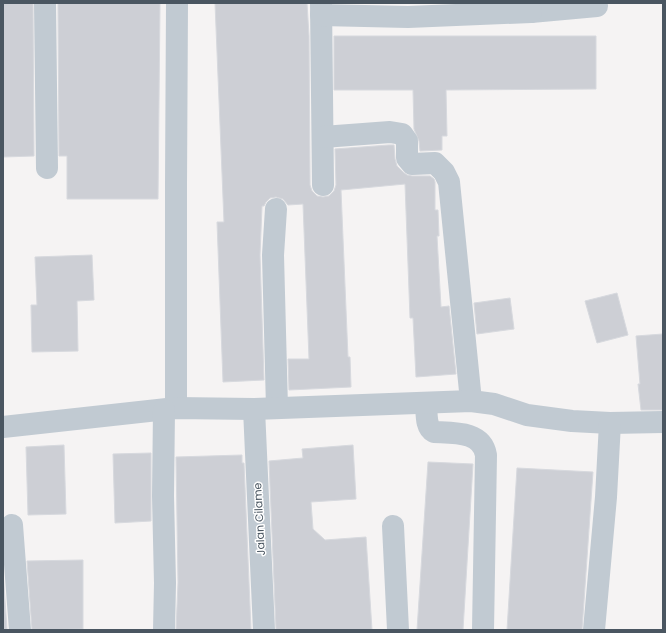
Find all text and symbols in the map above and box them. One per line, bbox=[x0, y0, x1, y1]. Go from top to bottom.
street label: Jalan Cilame bbox=[249, 482, 269, 556]

